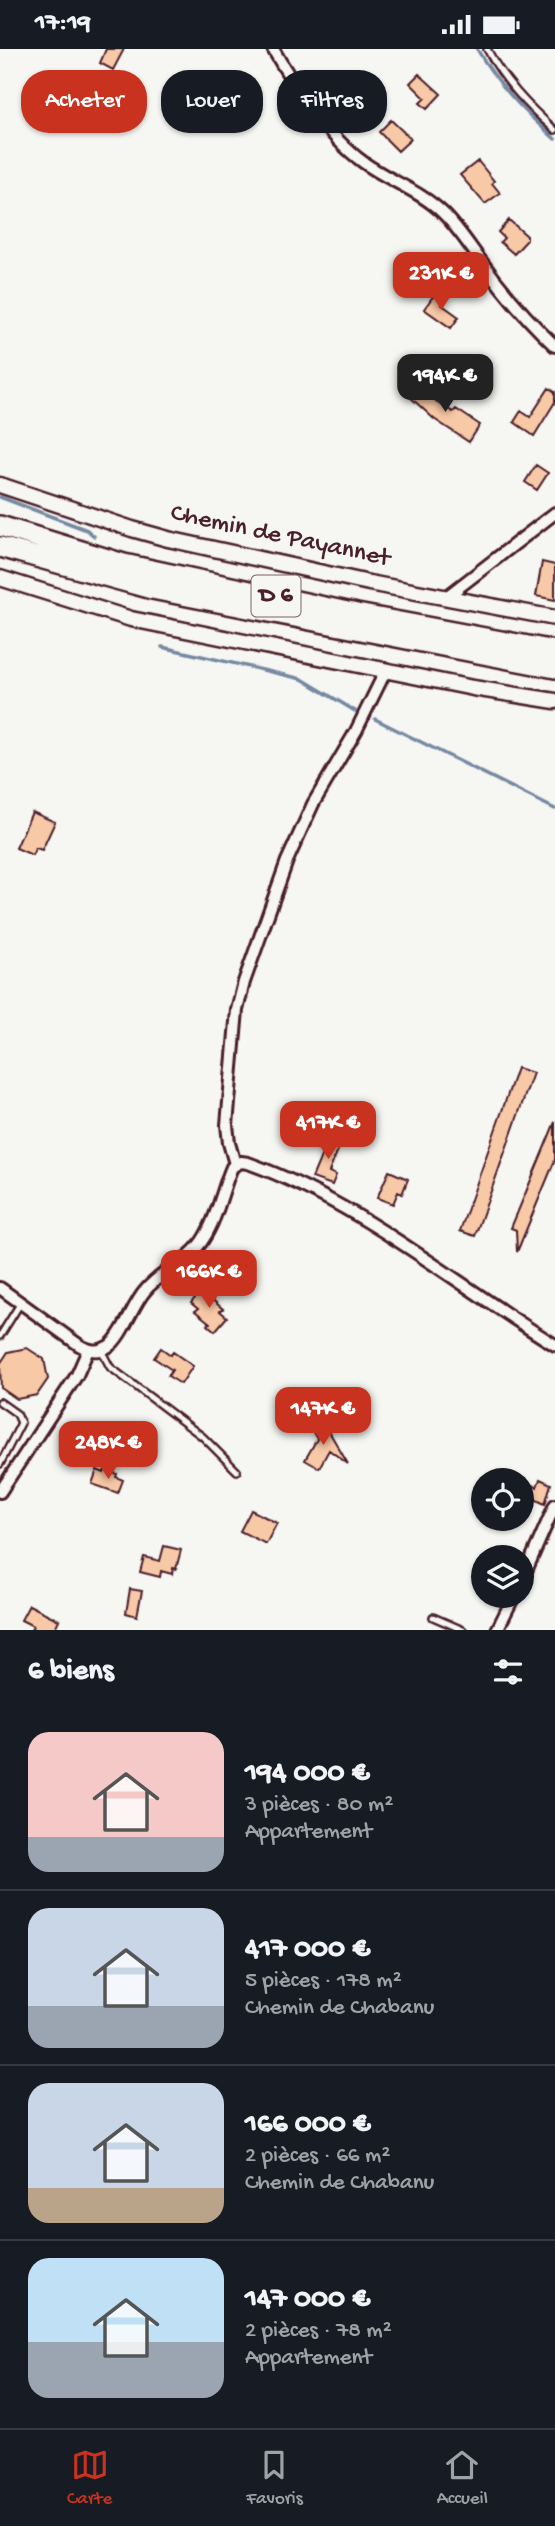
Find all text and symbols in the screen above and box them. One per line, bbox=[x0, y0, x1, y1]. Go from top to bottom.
text: 17:19 bbox=[35, 9, 91, 40]
chip: Acheter bbox=[21, 70, 147, 133]
chip: Louer bbox=[161, 70, 263, 133]
chip: Filtres bbox=[277, 70, 387, 133]
pin: 231K € bbox=[384, 253, 498, 312]
text: 231K € bbox=[409, 261, 473, 288]
pin: 194K € bbox=[388, 355, 502, 414]
text: 194K € bbox=[413, 363, 477, 390]
street label: Chemin de Payannet bbox=[167, 499, 395, 576]
road number: D 6 bbox=[252, 575, 300, 617]
pin: 417K € bbox=[271, 1101, 385, 1161]
text: 417K € bbox=[296, 1110, 360, 1137]
pin: 166K € bbox=[152, 1251, 266, 1310]
text: 166K € bbox=[177, 1259, 241, 1286]
pin: 147K € bbox=[266, 1387, 380, 1447]
text: 147K € bbox=[291, 1396, 355, 1423]
pin: 248K € bbox=[51, 1421, 165, 1481]
text: 248K € bbox=[75, 1430, 141, 1457]
map controls bbox=[471, 1468, 534, 1608]
button: locate bbox=[471, 1468, 534, 1531]
button: layers bbox=[471, 1545, 534, 1608]
icon: filters bbox=[489, 1653, 527, 1691]
text: 6 biens bbox=[28, 1655, 113, 1690]
text: 194 000 € bbox=[245, 1757, 370, 1792]
icon: home bbox=[84, 1760, 168, 1844]
text: 3 pièces · 80 m² bbox=[245, 1792, 393, 1819]
text: Appartement bbox=[245, 1819, 372, 1846]
text: 417 000 € bbox=[245, 1933, 370, 1968]
icon: home bbox=[84, 1936, 168, 2020]
text: 5 pièces · 178 m² bbox=[245, 1968, 402, 1995]
text: Chemin de Chabanu bbox=[245, 1995, 434, 2022]
text: 166 000 € bbox=[245, 2108, 371, 2143]
icon: home bbox=[84, 2111, 168, 2195]
text: 2 pièces · 66 m² bbox=[245, 2143, 390, 2170]
text: Chemin de Chabanu bbox=[245, 2170, 434, 2197]
text: 147 000 € bbox=[245, 2283, 370, 2318]
icon: home bbox=[84, 2286, 168, 2370]
text: 2 pièces · 78 m² bbox=[245, 2318, 392, 2345]
text: Appartement bbox=[245, 2345, 372, 2372]
tab: Carte bbox=[67, 2446, 112, 2511]
tab: Favoris bbox=[246, 2446, 303, 2511]
tab: Accueil bbox=[437, 2446, 488, 2511]

